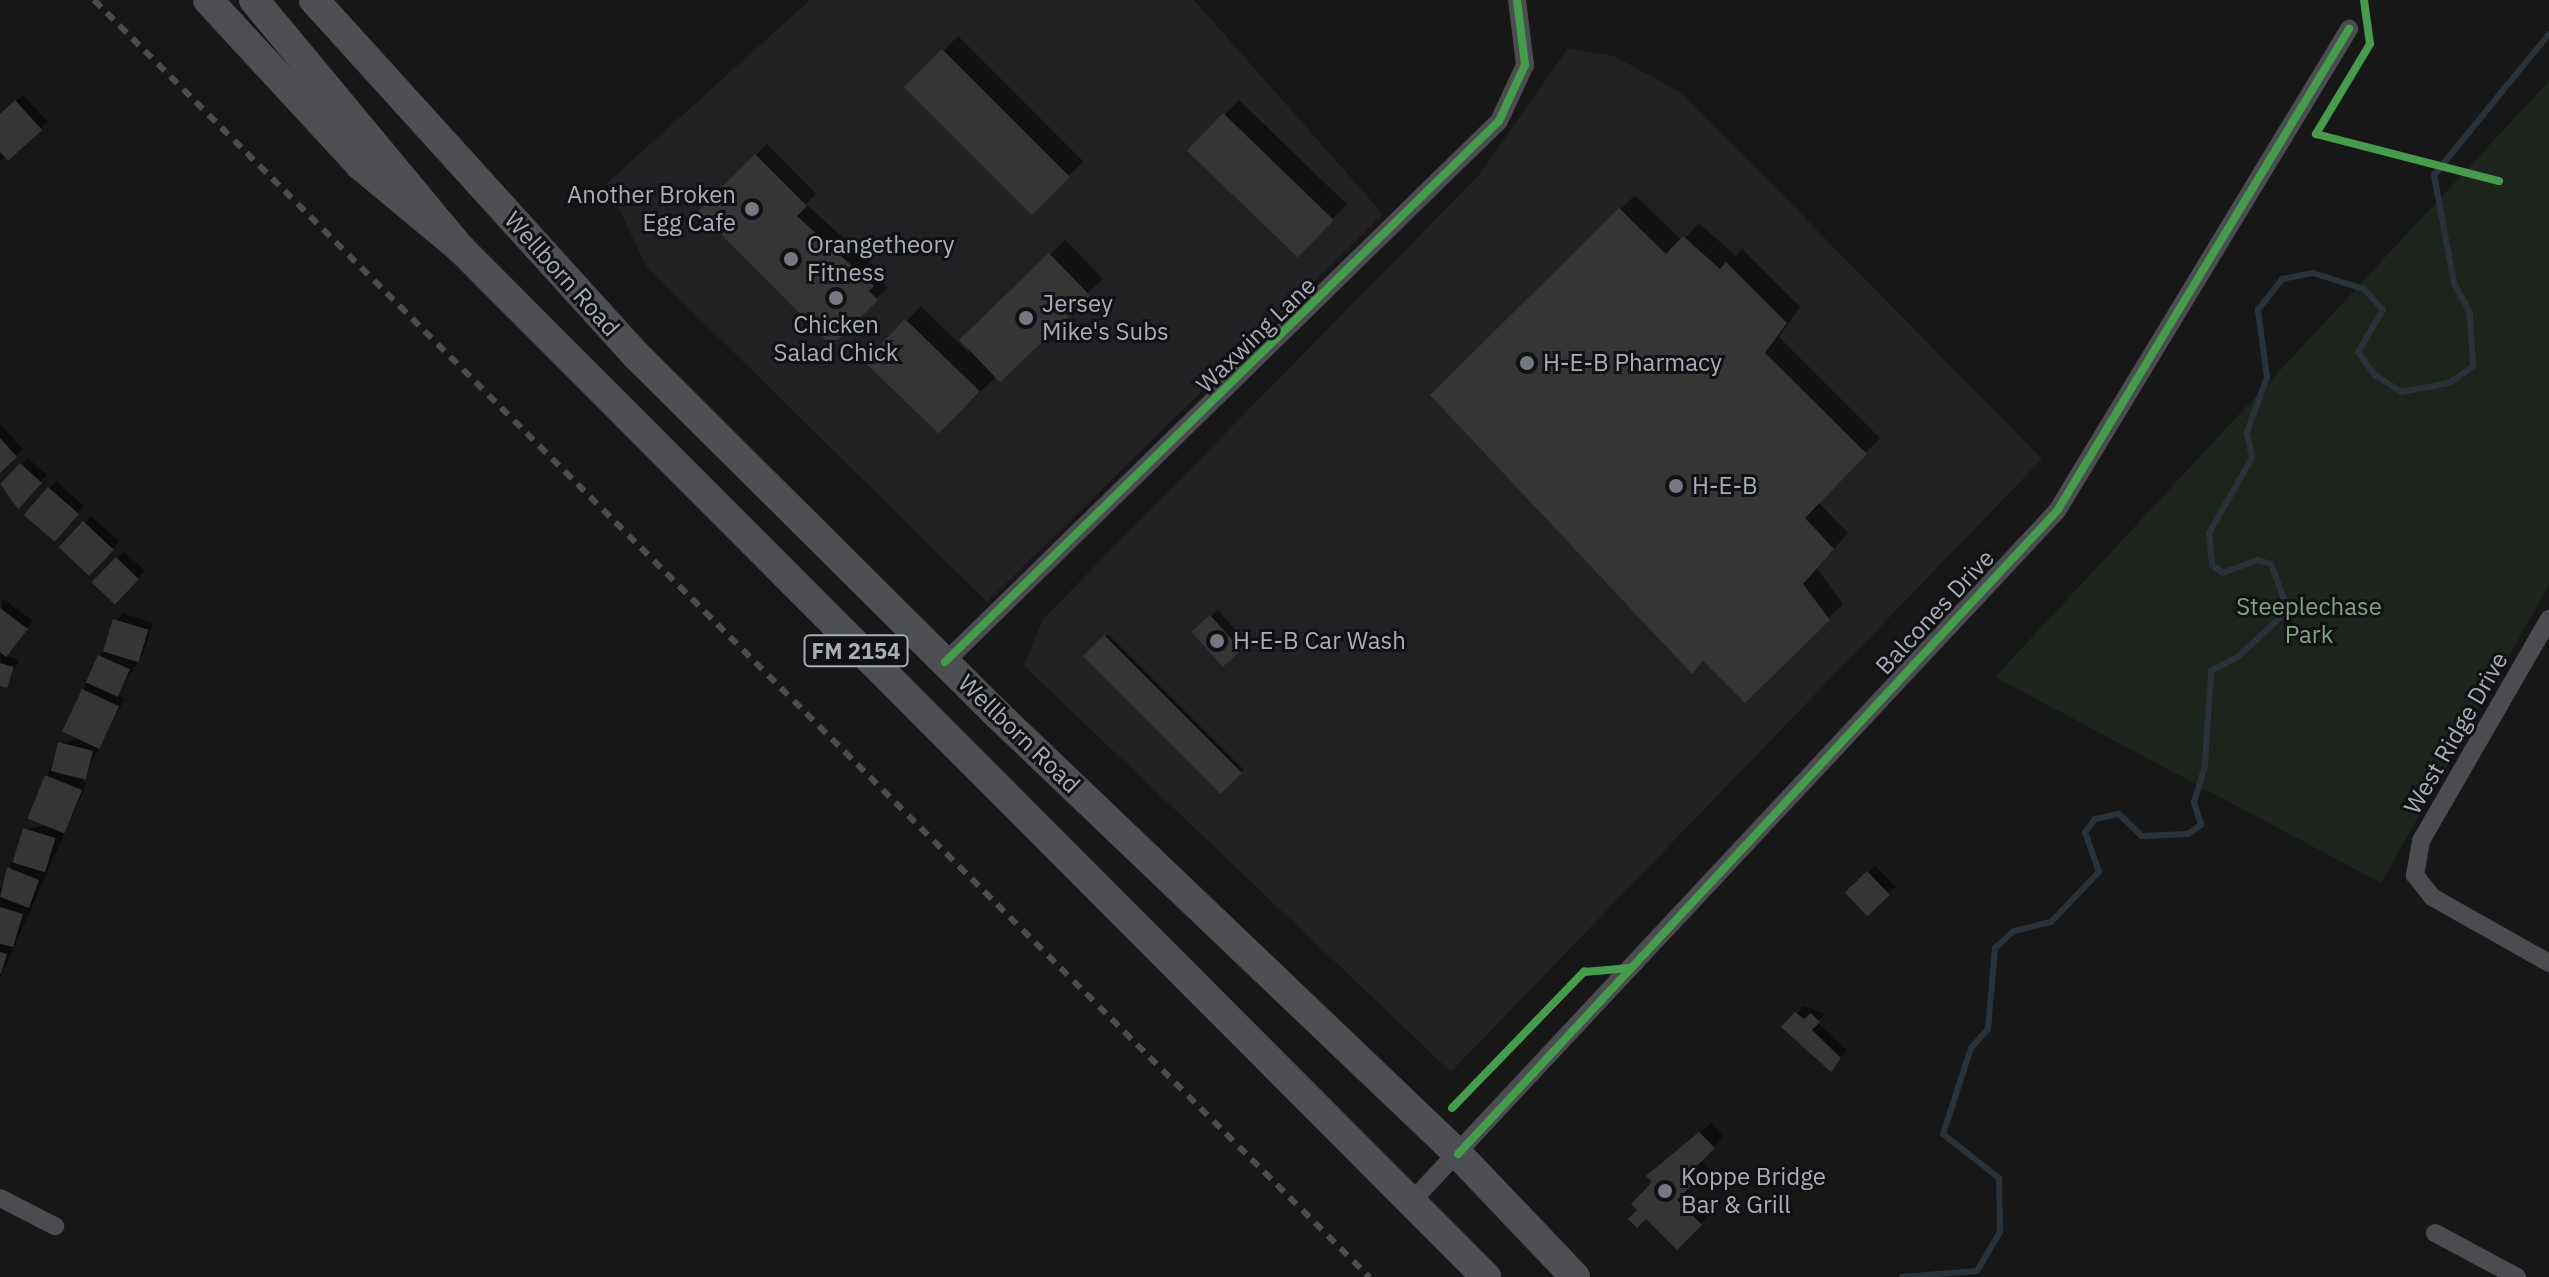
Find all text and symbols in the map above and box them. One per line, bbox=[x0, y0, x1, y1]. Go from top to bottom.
place label: Another Broken Egg Cafe bbox=[567, 181, 736, 237]
marker: Another Broken Egg Cafe bbox=[743, 200, 761, 218]
street label: Wellborn Road bbox=[499, 206, 625, 342]
place label: Orangetheory Fitness bbox=[807, 231, 955, 287]
marker: Orangetheory Fitness bbox=[782, 250, 800, 268]
street label: Waxwing Lane bbox=[1191, 271, 1321, 399]
marker: Chicken Salad Chick bbox=[827, 289, 845, 307]
place label: Jersey Mike's Subs bbox=[1042, 290, 1169, 346]
marker: Jersey Mike's Subs bbox=[1017, 309, 1035, 327]
place label: Chicken Salad Chick bbox=[774, 311, 898, 367]
place label: H-E-B Pharmacy bbox=[1543, 349, 1722, 377]
marker: H-E-B Pharmacy bbox=[1518, 354, 1536, 372]
place label: H-E-B bbox=[1692, 472, 1758, 500]
marker: H-E-B bbox=[1667, 477, 1685, 495]
street label: Balcones Drive bbox=[1870, 544, 2000, 680]
park label: Steeplechase Park bbox=[2236, 593, 2382, 649]
place label: H-E-B Car Wash bbox=[1233, 627, 1406, 655]
marker: H-E-B Car Wash bbox=[1208, 632, 1226, 650]
road number: FM 2154 bbox=[802, 633, 910, 669]
street label: West Ridge Drive bbox=[2398, 647, 2514, 819]
street label: Wellborn Road bbox=[952, 669, 1086, 799]
place label: Koppe Bridge Bar & Grill bbox=[1681, 1163, 1826, 1219]
marker: Koppe Bridge Bar & Grill bbox=[1656, 1182, 1674, 1200]

